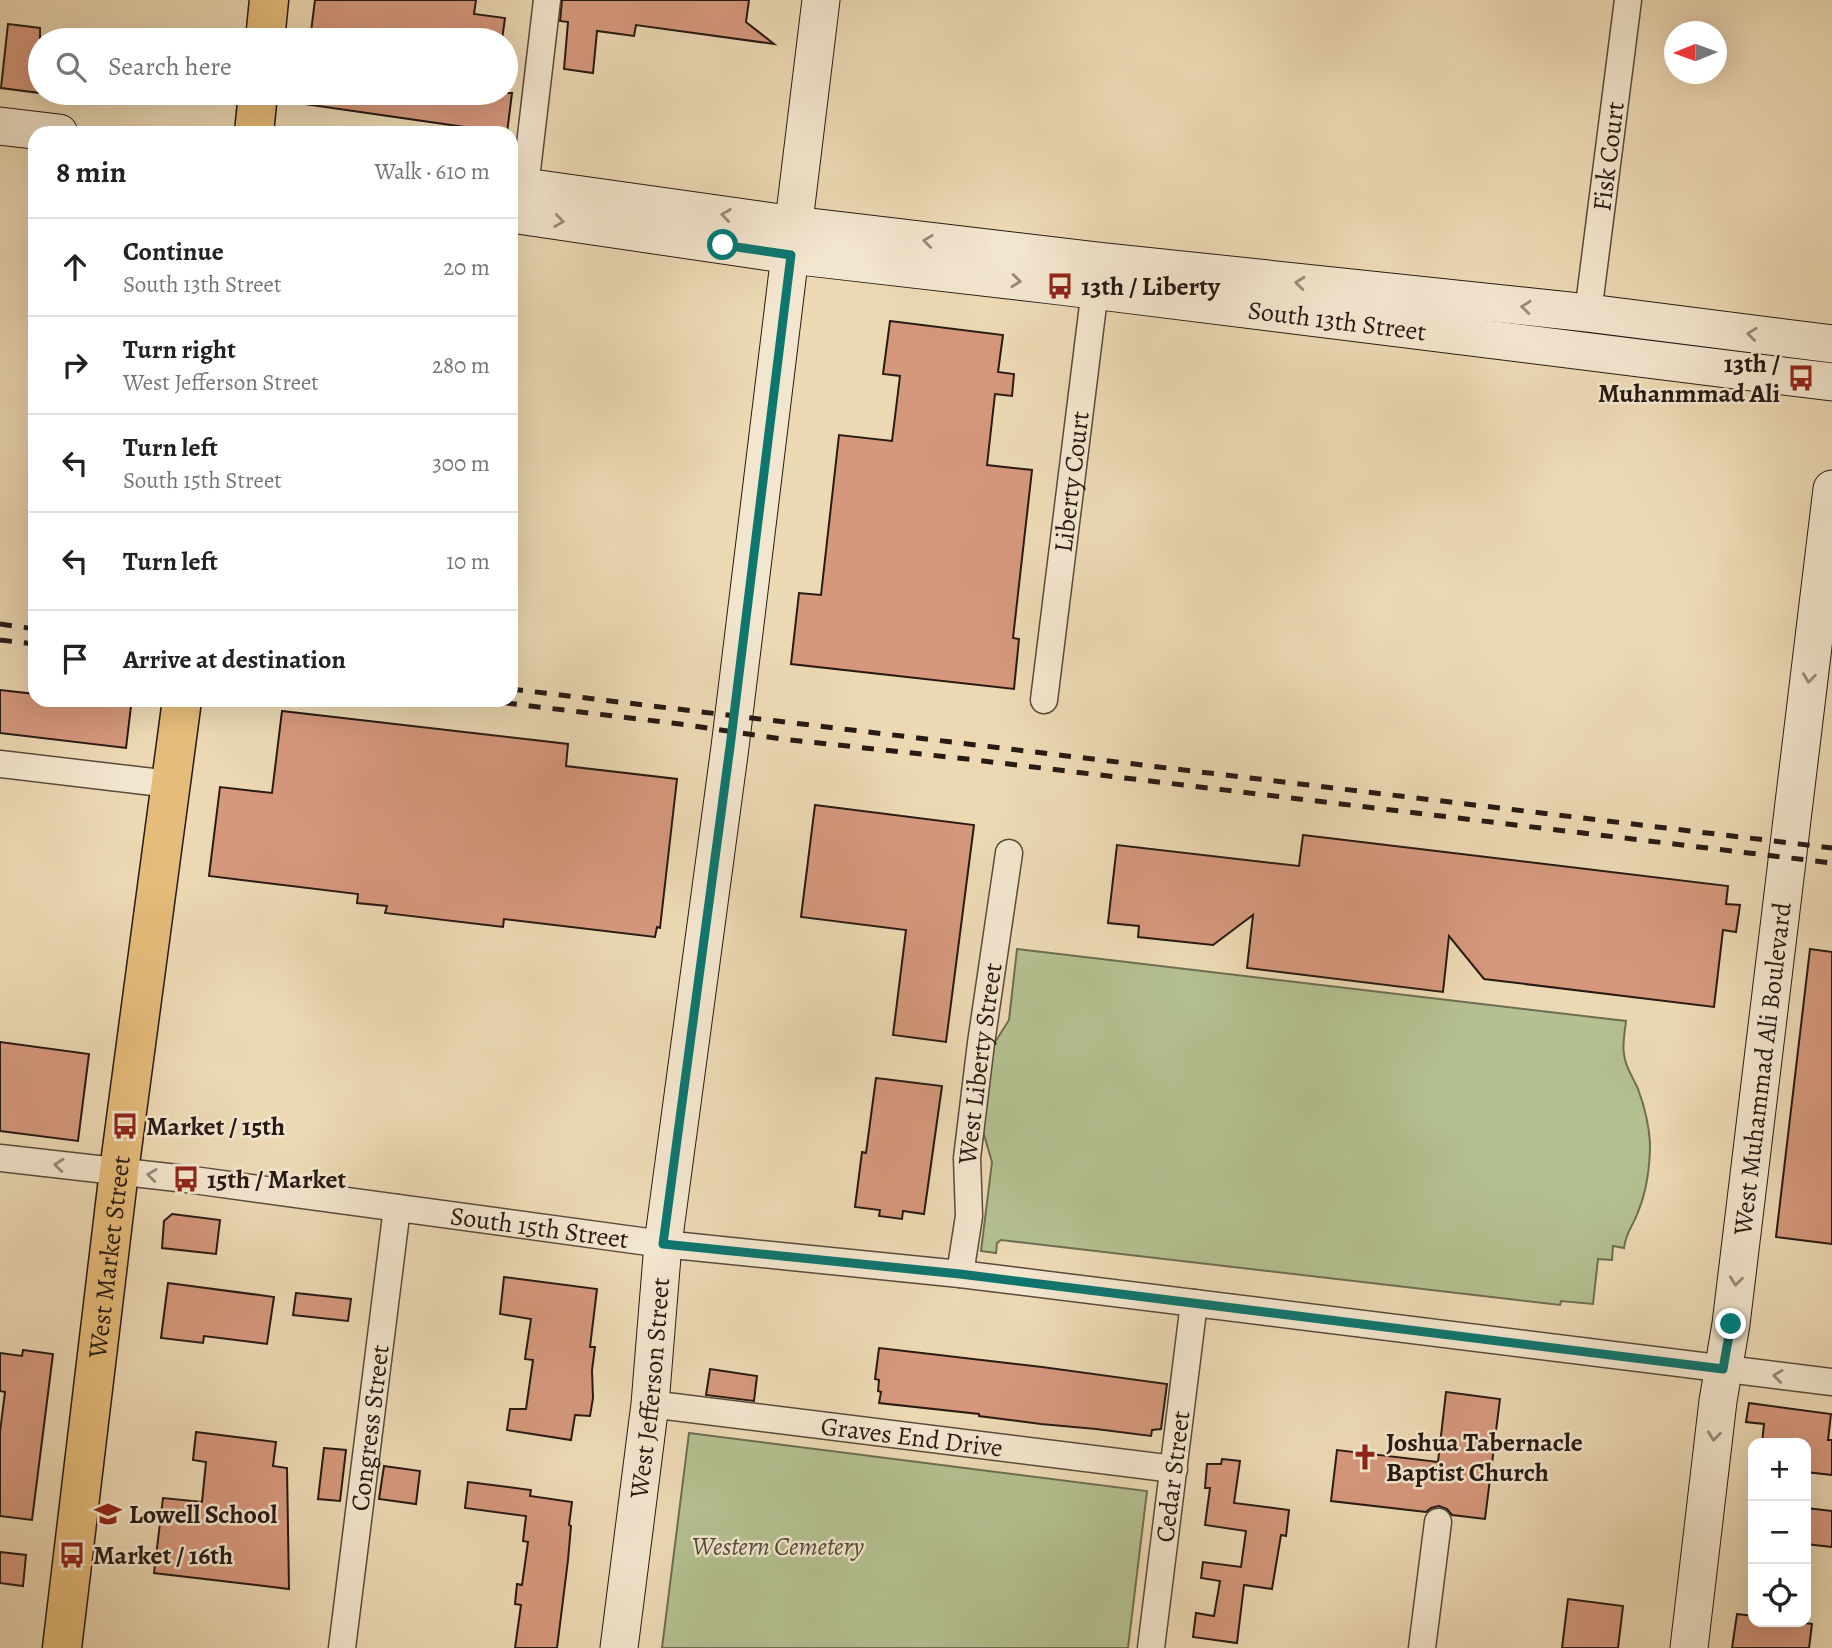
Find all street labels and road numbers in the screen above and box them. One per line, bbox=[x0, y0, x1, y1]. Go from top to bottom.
street label: Fisk Court bbox=[1584, 99, 1633, 213]
street label: South 13th Street bbox=[1246, 293, 1429, 349]
street label: Liberty Court bbox=[1045, 409, 1098, 554]
street label: West Muhammad Ali Boulevard bbox=[1725, 900, 1800, 1238]
street label: West Liberty Street bbox=[949, 960, 1011, 1167]
street label: West Market Street bbox=[80, 1153, 139, 1361]
street label: South 15th Street bbox=[448, 1198, 631, 1257]
street label: West Jefferson Street bbox=[621, 1276, 678, 1501]
street label: Congress Street bbox=[342, 1342, 398, 1513]
street label: Graves End Drive bbox=[819, 1408, 1005, 1466]
street label: Cedar Street bbox=[1147, 1408, 1199, 1544]

